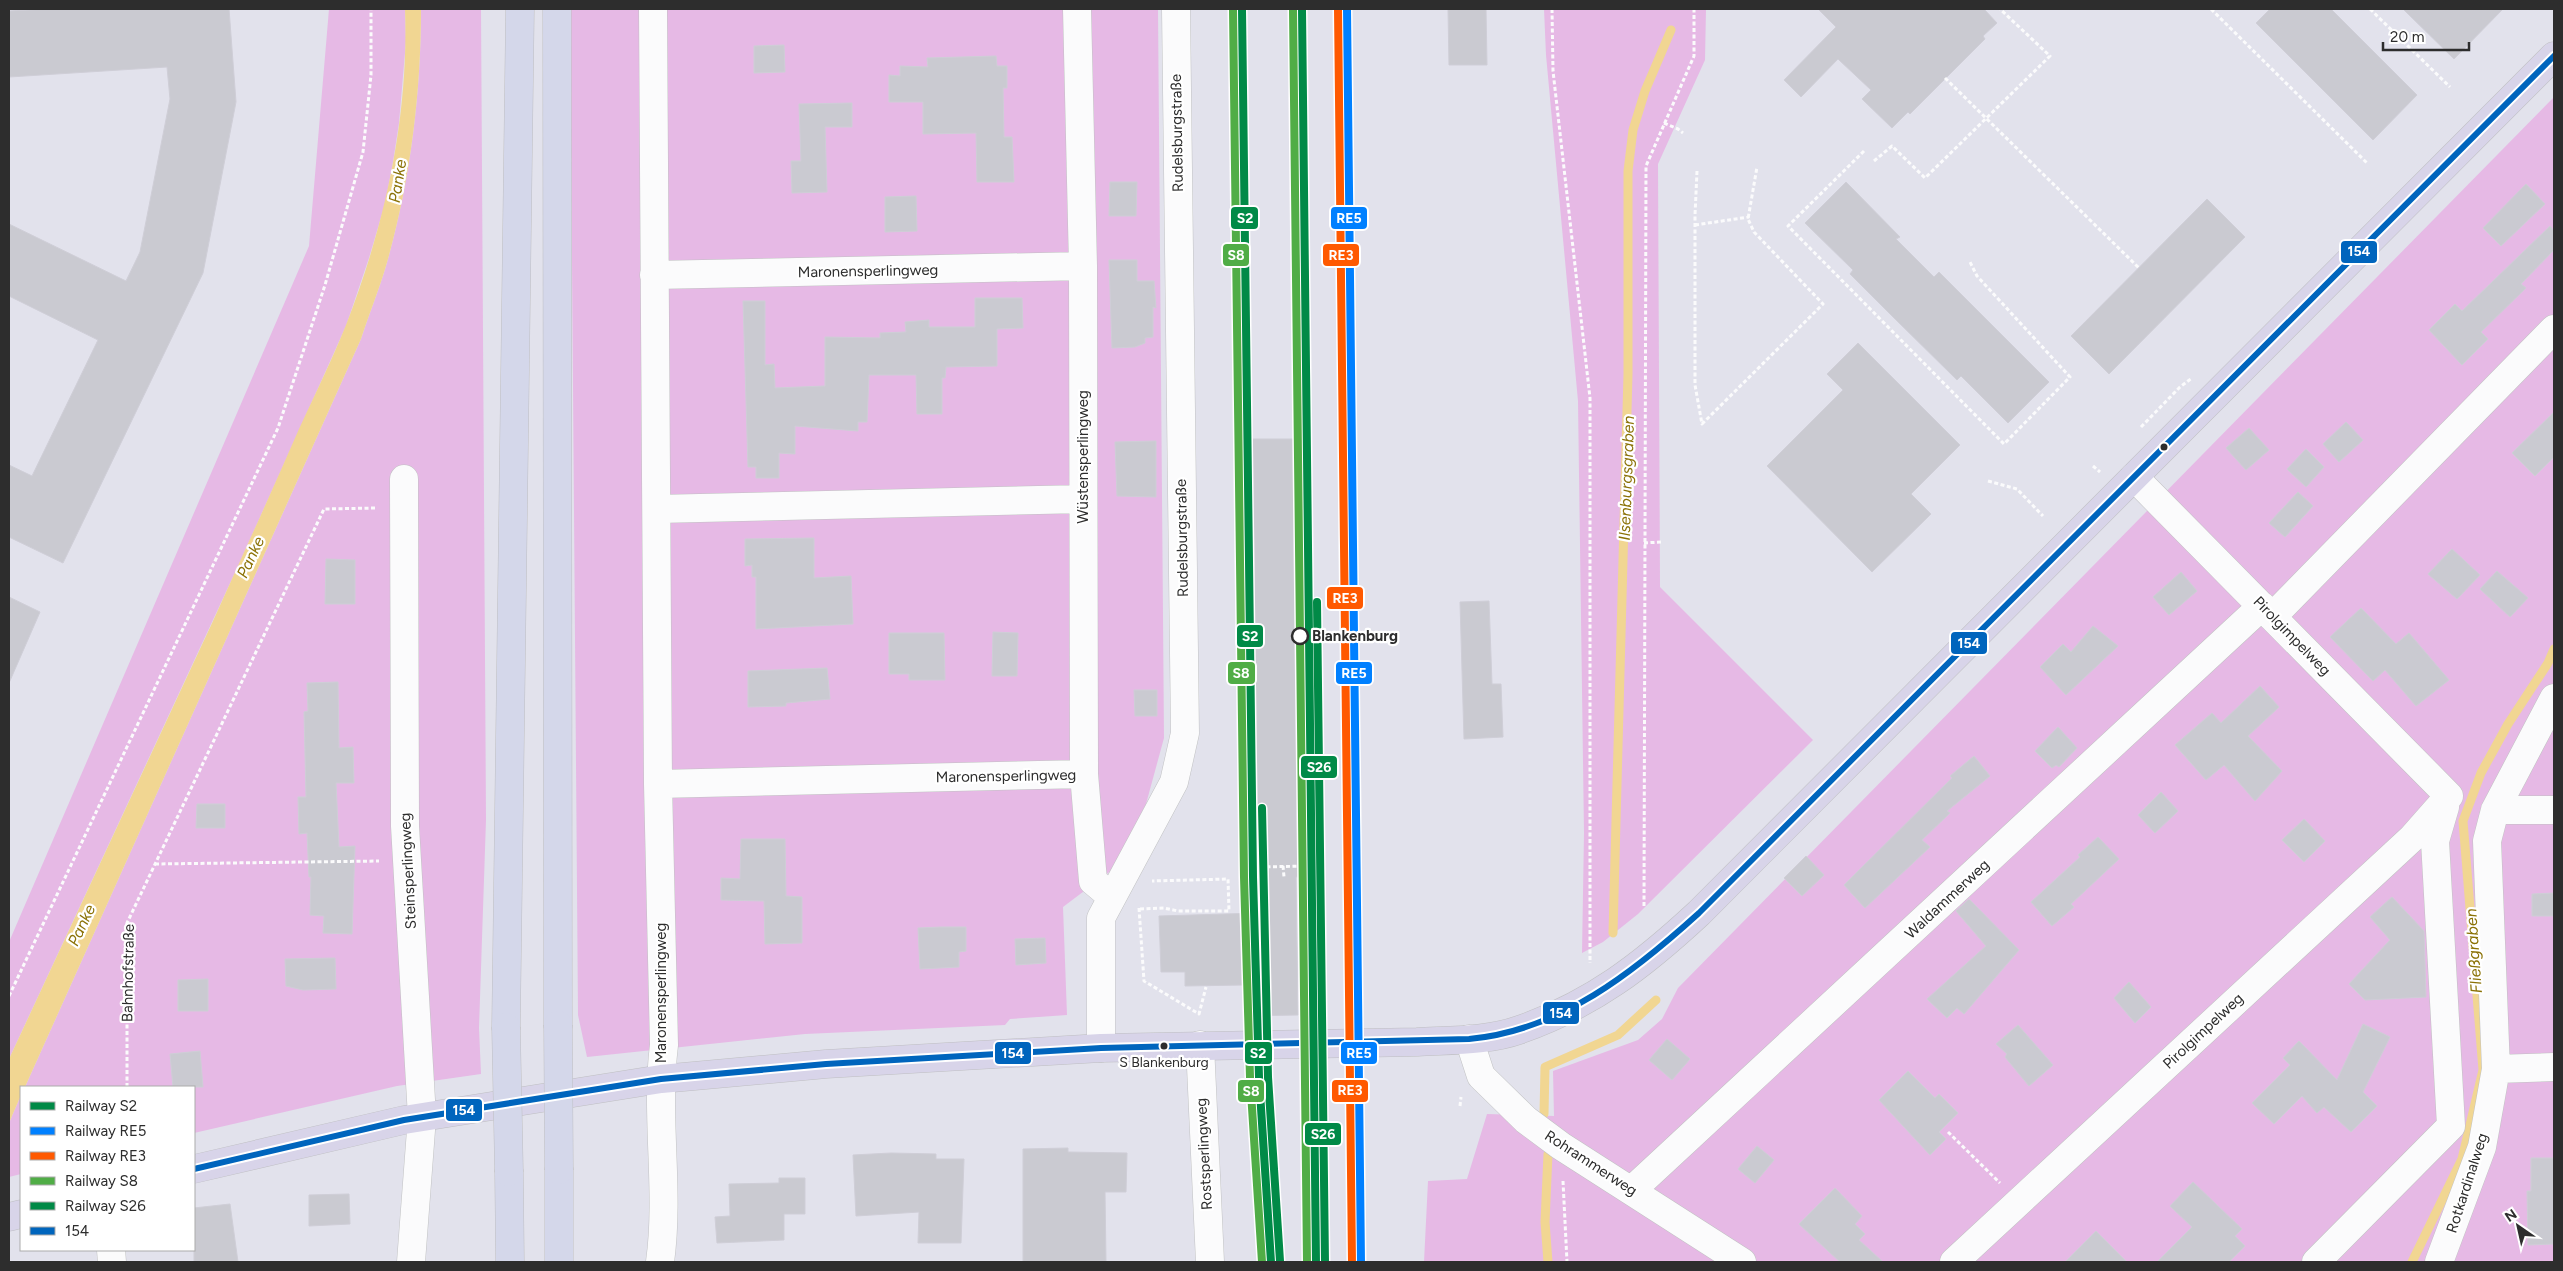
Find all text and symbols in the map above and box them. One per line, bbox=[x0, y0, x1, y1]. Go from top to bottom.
scale bar bbox=[2383, 20, 2469, 52]
text: 20 m bbox=[2390, 28, 2424, 46]
street label: Rudelsburgstraße bbox=[1167, 74, 1187, 192]
water label: Panke bbox=[385, 158, 410, 204]
line badge: S2 bbox=[1230, 206, 1259, 230]
line badge: RE5 bbox=[1330, 206, 1368, 230]
text: S2 bbox=[1237, 210, 1253, 227]
text: RE5 bbox=[1336, 210, 1362, 227]
line badge: 154 bbox=[2340, 240, 2378, 264]
line badge: S8 bbox=[1222, 243, 1250, 267]
line badge: RE3 bbox=[1322, 243, 1360, 267]
text: 154 bbox=[2348, 243, 2371, 260]
text: S8 bbox=[1227, 247, 1245, 264]
text: RE3 bbox=[1328, 247, 1354, 264]
street label: Maronensperlingweg bbox=[798, 261, 938, 281]
street label: Wüstensperlingweg bbox=[1074, 390, 1092, 524]
water label: Ilsenburgsgraben bbox=[1615, 415, 1638, 541]
unlabelled marker bbox=[2159, 442, 2169, 452]
street label: Rudelsburgstraße bbox=[1172, 479, 1192, 597]
water label: Panke bbox=[233, 533, 268, 581]
line badge: RE3 bbox=[1326, 586, 1364, 610]
text: RE3 bbox=[1332, 590, 1358, 607]
street label: Pirolgimpelweg bbox=[2250, 593, 2334, 679]
line badge: S2 bbox=[1236, 624, 1264, 648]
marker: Blankenburg bbox=[1291, 627, 1309, 645]
place label: Blankenburg bbox=[1312, 627, 1398, 645]
text: S2 bbox=[1242, 628, 1258, 645]
line badge: 154 bbox=[1950, 631, 1988, 655]
text: 154 bbox=[1958, 635, 1981, 652]
line badge: S8 bbox=[1227, 661, 1256, 685]
line badge: RE5 bbox=[1335, 661, 1373, 685]
text: S8 bbox=[1232, 665, 1250, 682]
text: RE5 bbox=[1341, 665, 1367, 682]
line badge: S26 bbox=[1300, 755, 1338, 779]
text: S26 bbox=[1307, 759, 1331, 776]
street label: Maronensperlingweg bbox=[936, 766, 1076, 786]
street label: Steinsperlingweg bbox=[396, 812, 420, 930]
street label: Waldammerweg bbox=[1901, 855, 1993, 943]
water label: Panke bbox=[64, 901, 99, 949]
water label: Fließgraben bbox=[2461, 908, 2486, 994]
street label: Maronensperlingweg bbox=[652, 923, 670, 1063]
street label: Bahnhofstraße bbox=[118, 924, 138, 1022]
street label: Pirolgimpelweg bbox=[2159, 989, 2247, 1073]
line badge: 154 bbox=[1542, 1001, 1580, 1025]
text: 154 bbox=[1550, 1005, 1573, 1022]
line badge: 154 bbox=[994, 1041, 1032, 1065]
marker: S Blankenburg bbox=[1159, 1041, 1169, 1051]
line badge: S2 bbox=[1244, 1041, 1273, 1065]
line badge: RE5 bbox=[1340, 1041, 1378, 1065]
text: 154 bbox=[1002, 1045, 1025, 1062]
text: S2 bbox=[1250, 1045, 1266, 1062]
text: RE5 bbox=[1346, 1045, 1372, 1062]
place label: S Blankenburg bbox=[1119, 1054, 1209, 1071]
line badge: S8 bbox=[1237, 1079, 1265, 1103]
line badge: RE3 bbox=[1331, 1079, 1369, 1103]
text: RE3 bbox=[1337, 1082, 1363, 1099]
text: S8 bbox=[1242, 1083, 1260, 1100]
legend bbox=[20, 1086, 195, 1251]
text: Railway S2 bbox=[65, 1097, 137, 1115]
street label: Rostsperlingweg bbox=[1192, 1097, 1216, 1211]
line badge: 154 bbox=[445, 1098, 483, 1122]
text: 154 bbox=[453, 1102, 476, 1119]
text: Railway RE5 bbox=[65, 1122, 146, 1140]
line badge: S26 bbox=[1304, 1122, 1342, 1146]
text: S26 bbox=[1311, 1126, 1335, 1143]
street label: Rohrammerweg bbox=[1541, 1126, 1641, 1200]
street label: Rotkardinalweg bbox=[2442, 1131, 2492, 1235]
text: Railway RE3 bbox=[65, 1147, 146, 1165]
text: Railway S8 bbox=[65, 1172, 138, 1190]
text: Railway S26 bbox=[65, 1197, 146, 1215]
north arrow bbox=[2493, 1201, 2543, 1251]
text: N bbox=[2502, 1206, 2520, 1226]
text: 154 bbox=[65, 1222, 89, 1240]

